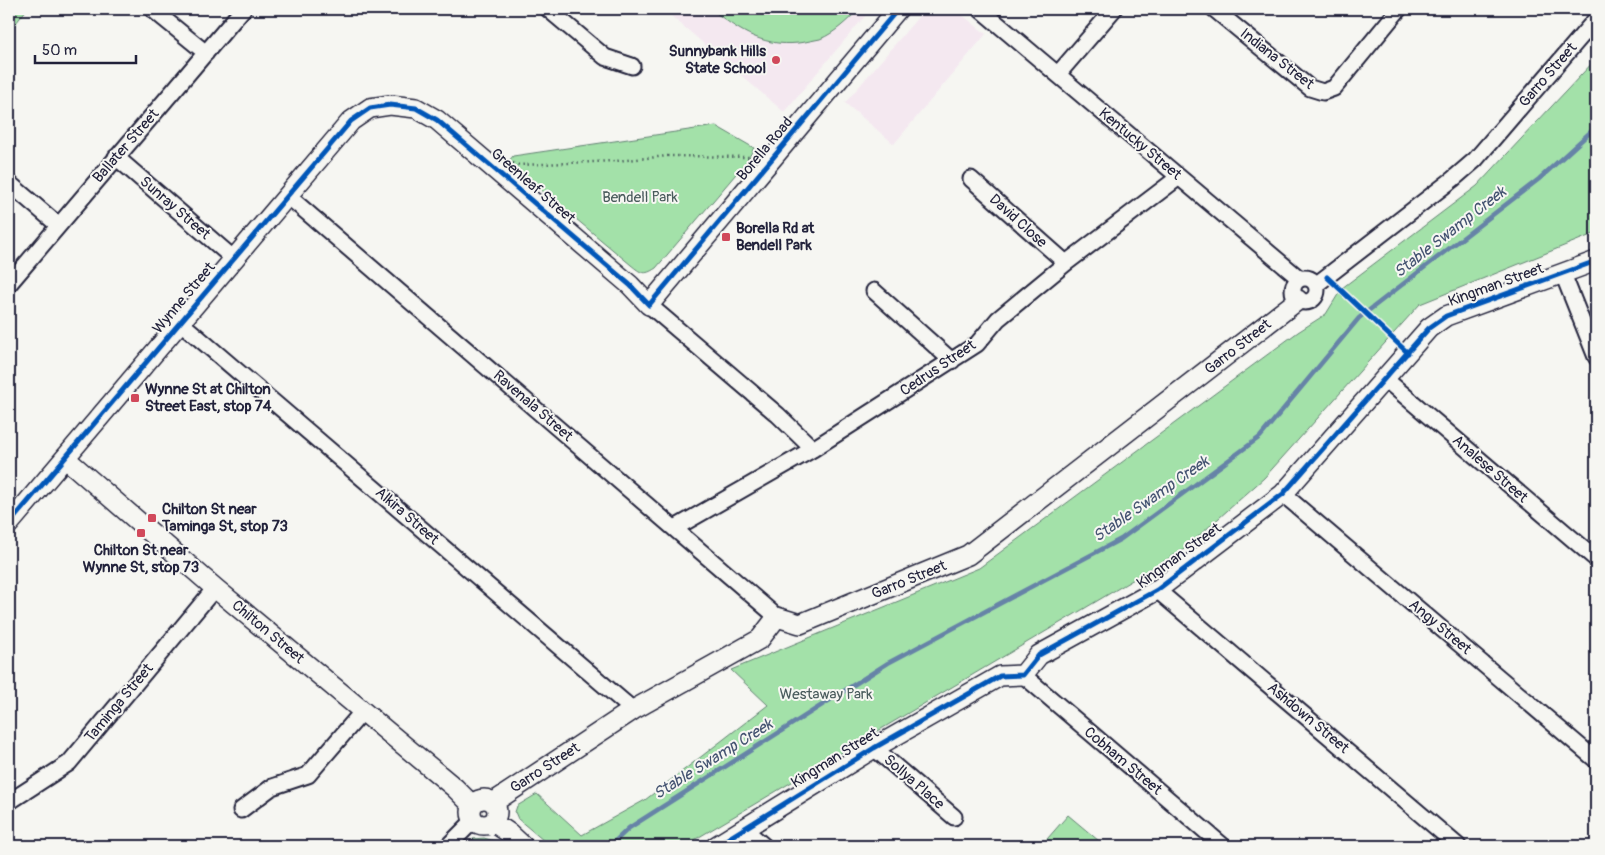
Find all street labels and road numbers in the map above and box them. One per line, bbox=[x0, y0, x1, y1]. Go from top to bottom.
street label: Indiana Street bbox=[1236, 24, 1319, 94]
street label: Garro Street bbox=[1515, 38, 1582, 111]
street label: Ballater Street bbox=[89, 104, 164, 187]
street label: Kentucky Street bbox=[1095, 104, 1186, 185]
street label: Borella Road bbox=[733, 113, 797, 185]
street label: Greenleaf Street bbox=[487, 144, 580, 229]
street label: Sunray Street bbox=[136, 172, 215, 244]
street label: David Close bbox=[985, 190, 1051, 252]
street label: Wynne Street bbox=[149, 258, 220, 338]
street label: Kingman Street bbox=[1446, 259, 1547, 311]
street label: Garro Street bbox=[1201, 315, 1276, 379]
street label: Cedrus Street bbox=[896, 335, 980, 400]
street label: Ravenala Street bbox=[489, 366, 577, 446]
street label: Analese Street bbox=[1448, 431, 1532, 508]
street label: Alkira Street bbox=[371, 483, 444, 550]
street label: Kingman Street bbox=[1133, 518, 1226, 593]
street label: Garro Street bbox=[869, 556, 950, 604]
street label: Angy Street bbox=[1405, 595, 1476, 659]
street label: Chilton Street bbox=[228, 596, 309, 669]
street label: Taminga Street bbox=[80, 659, 158, 746]
street label: Ashdown Street bbox=[1263, 678, 1354, 758]
street label: Kingman Street bbox=[788, 723, 883, 793]
street label: Cobham Street bbox=[1080, 723, 1167, 800]
street label: Garro Street bbox=[507, 738, 584, 798]
street label: Sollya Place bbox=[880, 750, 949, 814]

